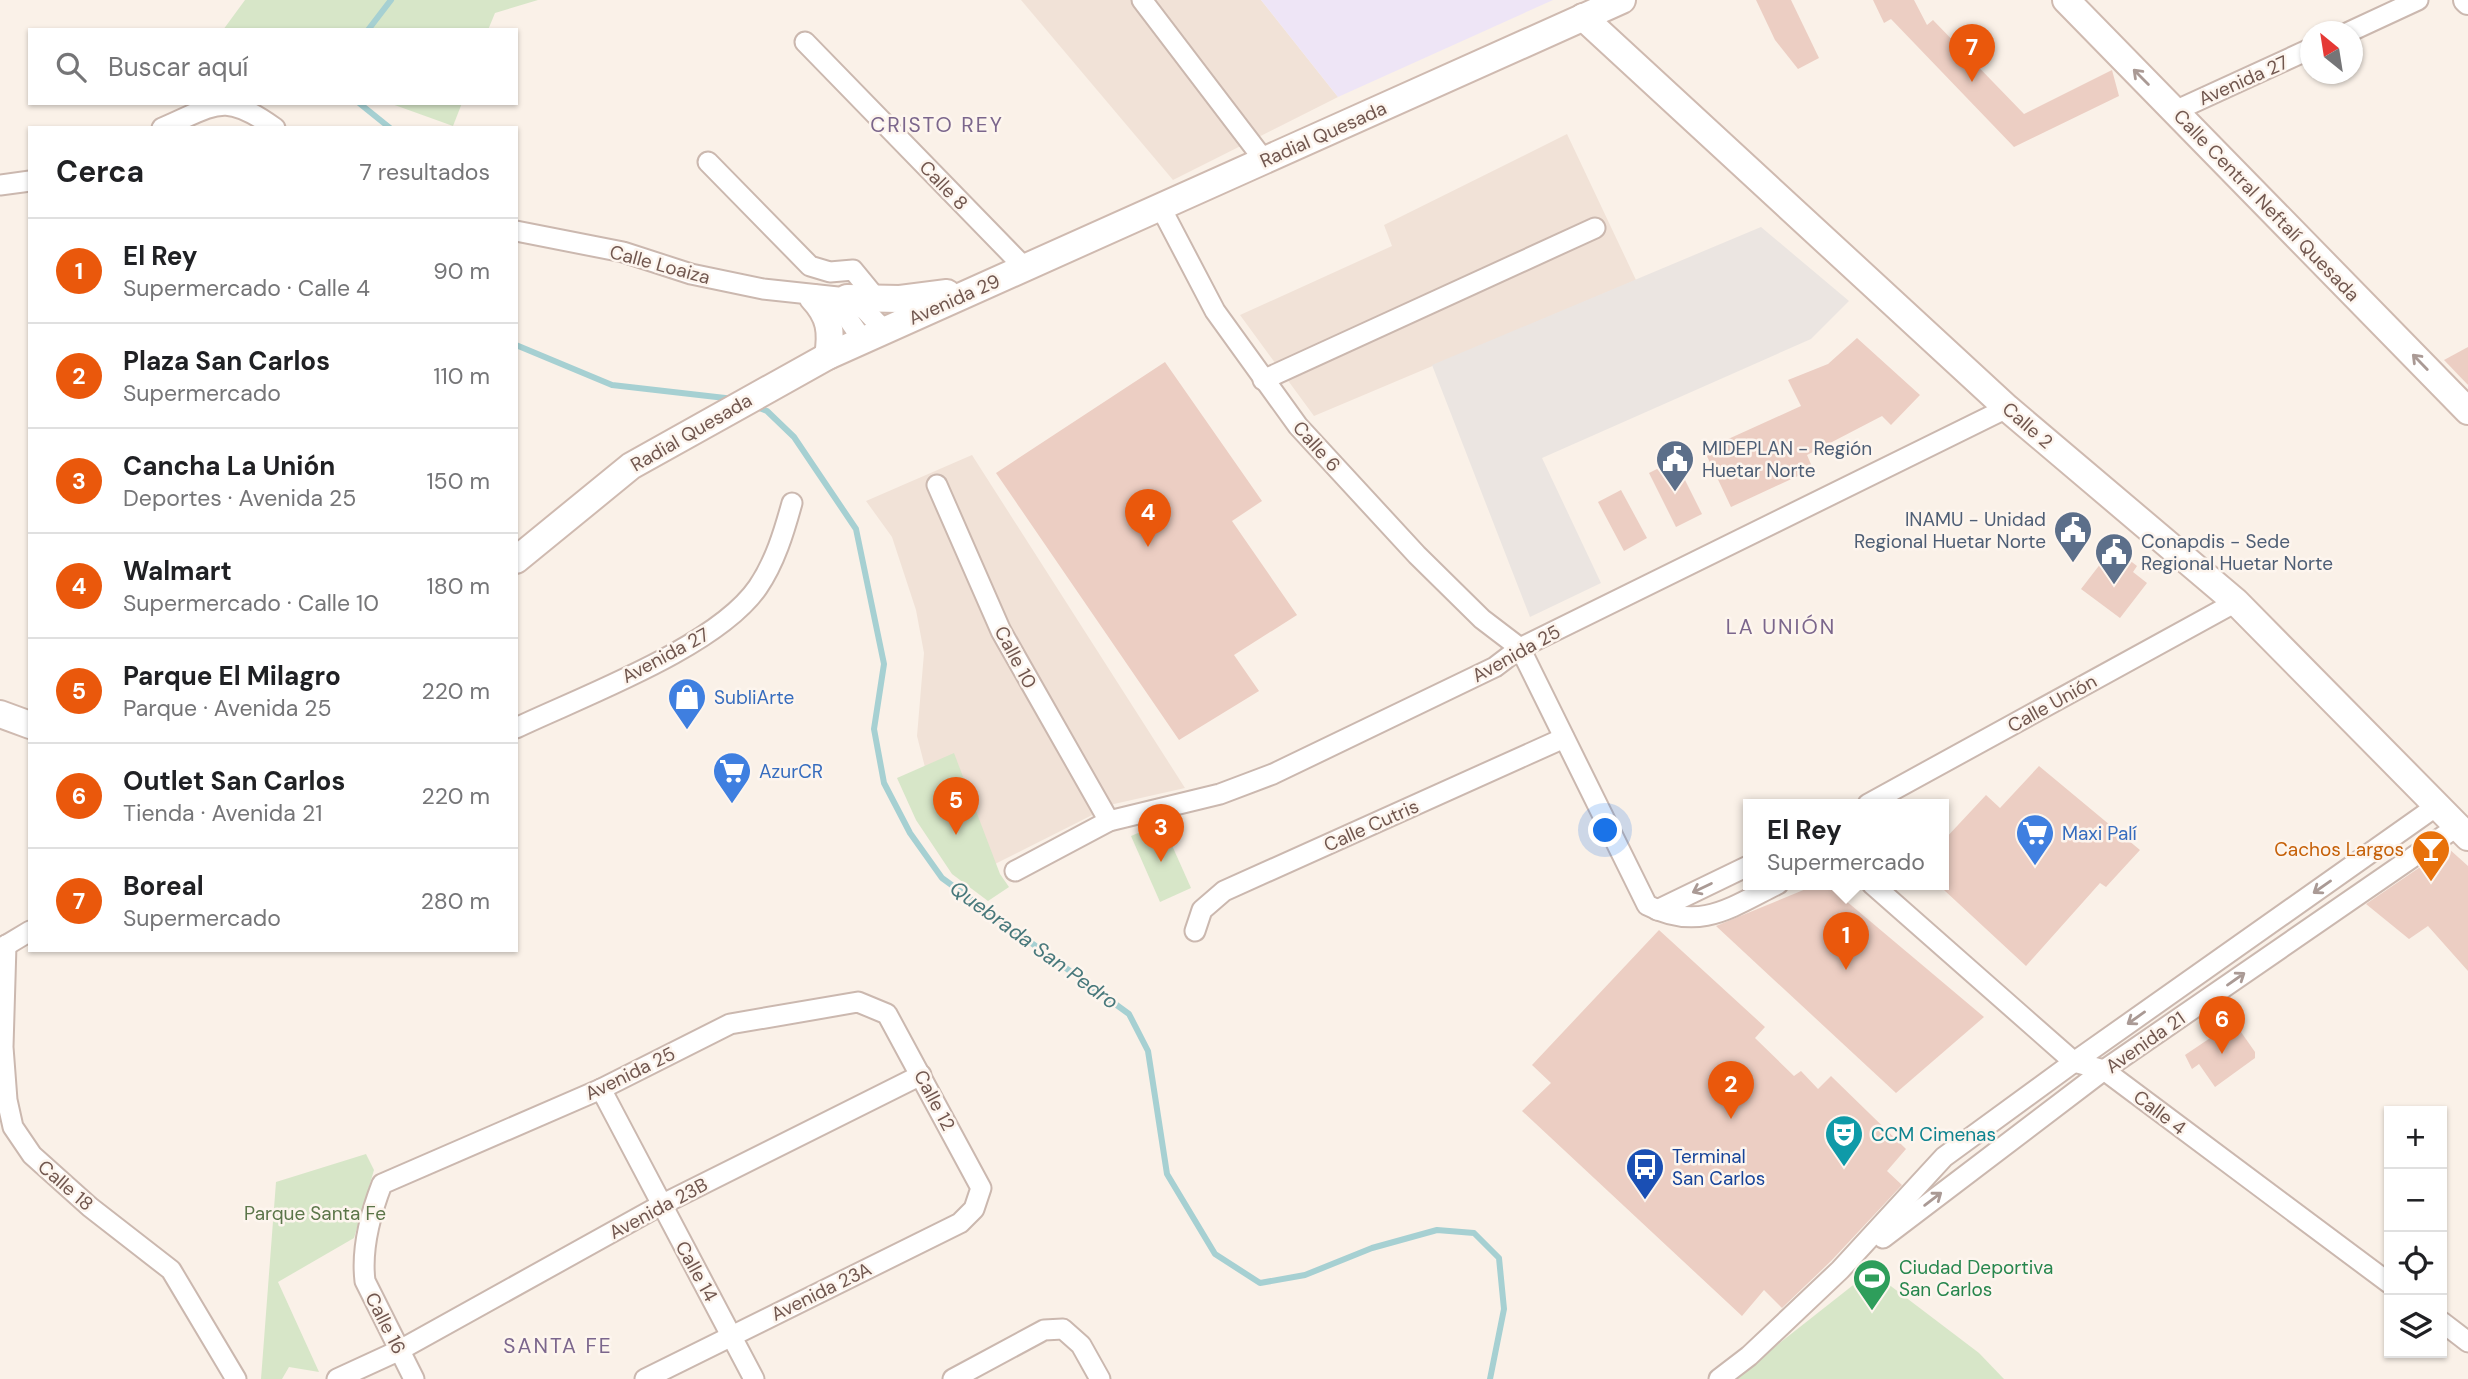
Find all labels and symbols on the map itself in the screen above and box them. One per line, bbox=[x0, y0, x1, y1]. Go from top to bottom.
north arrow bbox=[2300, 21, 2363, 84]
pin: 7 bbox=[1949, 24, 1995, 82]
street label: Avenida 27 bbox=[2194, 50, 2292, 111]
one-way arrow bbox=[2133, 68, 2150, 85]
street label: Radial Quesada bbox=[1256, 95, 1390, 174]
street label: Calle Central Neftalí Quesada bbox=[2168, 104, 2365, 307]
district label: CRISTO REY bbox=[870, 111, 1004, 139]
street label: Calle 8 bbox=[914, 155, 973, 216]
street label: Calle Loaiza bbox=[607, 239, 713, 290]
street label: Avenida 29 bbox=[905, 268, 1004, 331]
one-way arrow bbox=[2412, 353, 2429, 370]
street label: Radial Quesada bbox=[626, 388, 756, 477]
street label: Calle 2 bbox=[1997, 397, 2058, 454]
street label: Calle 6 bbox=[1287, 416, 1346, 477]
place label: MIDEPLAN - Región Huetar Norte bbox=[1702, 436, 1872, 483]
public building icon: MIDEPLAN - Región Huetar Norte bbox=[1654, 438, 1696, 493]
pin: 4 bbox=[1125, 489, 1171, 547]
place label: INAMU - Unidad Regional Huetar Norte bbox=[1854, 507, 2046, 554]
public building icon: INAMU - Unidad Regional Huetar Norte bbox=[2052, 509, 2094, 564]
place label: Conapdis - Sede Regional Huetar Norte bbox=[2141, 529, 2333, 576]
public building icon: Conapdis - Sede Regional Huetar Norte bbox=[2093, 531, 2135, 586]
district label: LA UNIÓN bbox=[1726, 613, 1836, 641]
street label: Avenida 25 bbox=[1468, 619, 1565, 688]
street label: Avenida 27 bbox=[617, 622, 713, 689]
street label: Calle 10 bbox=[989, 622, 1042, 693]
street label: Calle Unión bbox=[2003, 669, 2101, 738]
shop icon: SubliArte bbox=[666, 676, 708, 731]
place label: SubliArte bbox=[714, 685, 794, 710]
supermarket icon: AzurCR bbox=[711, 750, 753, 805]
place label: AzurCR bbox=[759, 759, 823, 784]
pin: 5 bbox=[933, 777, 979, 835]
street label: Calle Cutris bbox=[1320, 793, 1423, 857]
pin: 3 bbox=[1138, 804, 1184, 862]
supermarket icon: Maxi Palí bbox=[2014, 812, 2056, 867]
your location bbox=[1588, 813, 1622, 847]
place label: Maxi Palí bbox=[2062, 821, 2138, 846]
bar icon: Cachos Largos bbox=[2410, 828, 2452, 883]
place label: Cachos Largos bbox=[2274, 837, 2404, 862]
water label: Quebrada San Pedro bbox=[944, 874, 1124, 1016]
one-way arrow bbox=[2313, 880, 2332, 894]
one-way arrow bbox=[1692, 882, 1713, 895]
pin: 1 bbox=[1823, 912, 1869, 970]
one-way arrow bbox=[2226, 972, 2245, 986]
pin: 6 bbox=[2199, 996, 2245, 1054]
street label: Avenida 21 bbox=[2101, 1006, 2190, 1079]
one-way arrow bbox=[2127, 1011, 2146, 1025]
street label: Avenida 25 bbox=[581, 1041, 679, 1106]
pin: 2 bbox=[1708, 1061, 1754, 1119]
street label: Calle 12 bbox=[908, 1066, 961, 1135]
street label: Calle 4 bbox=[2128, 1084, 2191, 1140]
theatre icon: CCM Cimenas bbox=[1823, 1113, 1865, 1168]
place label: CCM Cimenas bbox=[1871, 1122, 1996, 1147]
place label: Terminal San Carlos bbox=[1672, 1144, 1765, 1191]
bus stop icon: Terminal San Carlos bbox=[1624, 1146, 1666, 1201]
street label: Calle 18 bbox=[33, 1154, 99, 1216]
street label: Avenida 23B bbox=[605, 1172, 712, 1245]
one-way arrow bbox=[1924, 1192, 1943, 1207]
park label: Parque Santa Fe bbox=[244, 1201, 386, 1226]
street label: Calle 14 bbox=[670, 1236, 723, 1306]
place label: Ciudad Deportiva San Carlos bbox=[1899, 1255, 2053, 1302]
street label: Avenida 23A bbox=[767, 1256, 876, 1327]
sports icon: Ciudad Deportiva San Carlos bbox=[1851, 1257, 1893, 1312]
street label: Calle 16 bbox=[359, 1288, 412, 1358]
district label: SANTA FE bbox=[503, 1332, 613, 1360]

